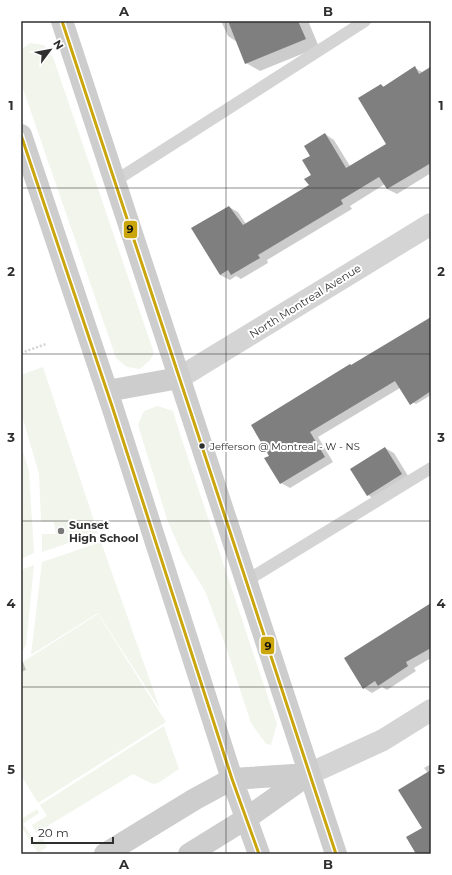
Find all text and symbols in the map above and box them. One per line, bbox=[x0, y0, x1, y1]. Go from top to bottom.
text: A bbox=[118, 3, 130, 19]
text: B bbox=[323, 3, 333, 19]
north arrow bbox=[30, 30, 70, 70]
text: N bbox=[50, 37, 67, 52]
text: 1 bbox=[8, 97, 14, 113]
text: 1 bbox=[438, 97, 444, 113]
line badge: 9 bbox=[123, 220, 138, 239]
text: 9 bbox=[126, 222, 134, 236]
street label: North Montreal Avenue bbox=[247, 261, 364, 341]
text: 2 bbox=[7, 263, 15, 279]
text: 2 bbox=[437, 263, 445, 279]
text: 3 bbox=[6, 429, 15, 445]
text: 3 bbox=[436, 429, 445, 445]
place label: Jefferson @ Montreal - W - NS bbox=[209, 440, 360, 453]
marker: Jefferson @ Montreal - W - NS bbox=[197, 441, 207, 451]
place label: Sunset High School bbox=[69, 518, 138, 545]
marker: Sunset High School bbox=[56, 526, 66, 536]
text: 4 bbox=[7, 595, 16, 611]
text: 4 bbox=[437, 595, 446, 611]
line badge: 9 bbox=[260, 636, 275, 655]
text: 9 bbox=[264, 639, 272, 653]
text: 5 bbox=[7, 761, 15, 777]
text: 5 bbox=[437, 761, 445, 777]
scale bar bbox=[32, 819, 113, 845]
text: 20 m bbox=[38, 825, 69, 840]
text: A bbox=[118, 856, 130, 872]
text: B bbox=[323, 856, 333, 872]

